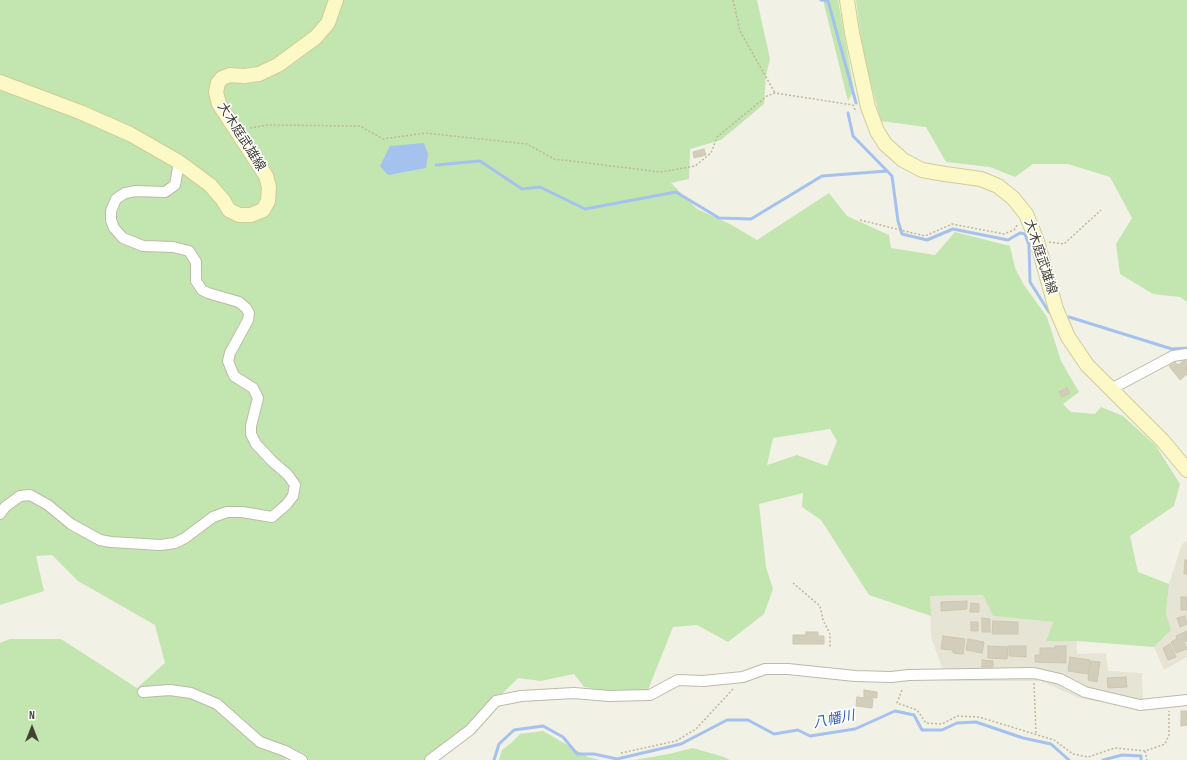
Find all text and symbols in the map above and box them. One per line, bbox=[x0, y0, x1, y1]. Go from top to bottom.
street label: 大木庭武雄線 bbox=[214, 100, 268, 174]
street label: 大木庭武雄線 bbox=[1021, 217, 1059, 297]
north arrow bbox=[12, 708, 52, 748]
water label: 八幡川 bbox=[812, 708, 856, 732]
text: N bbox=[29, 709, 35, 722]

